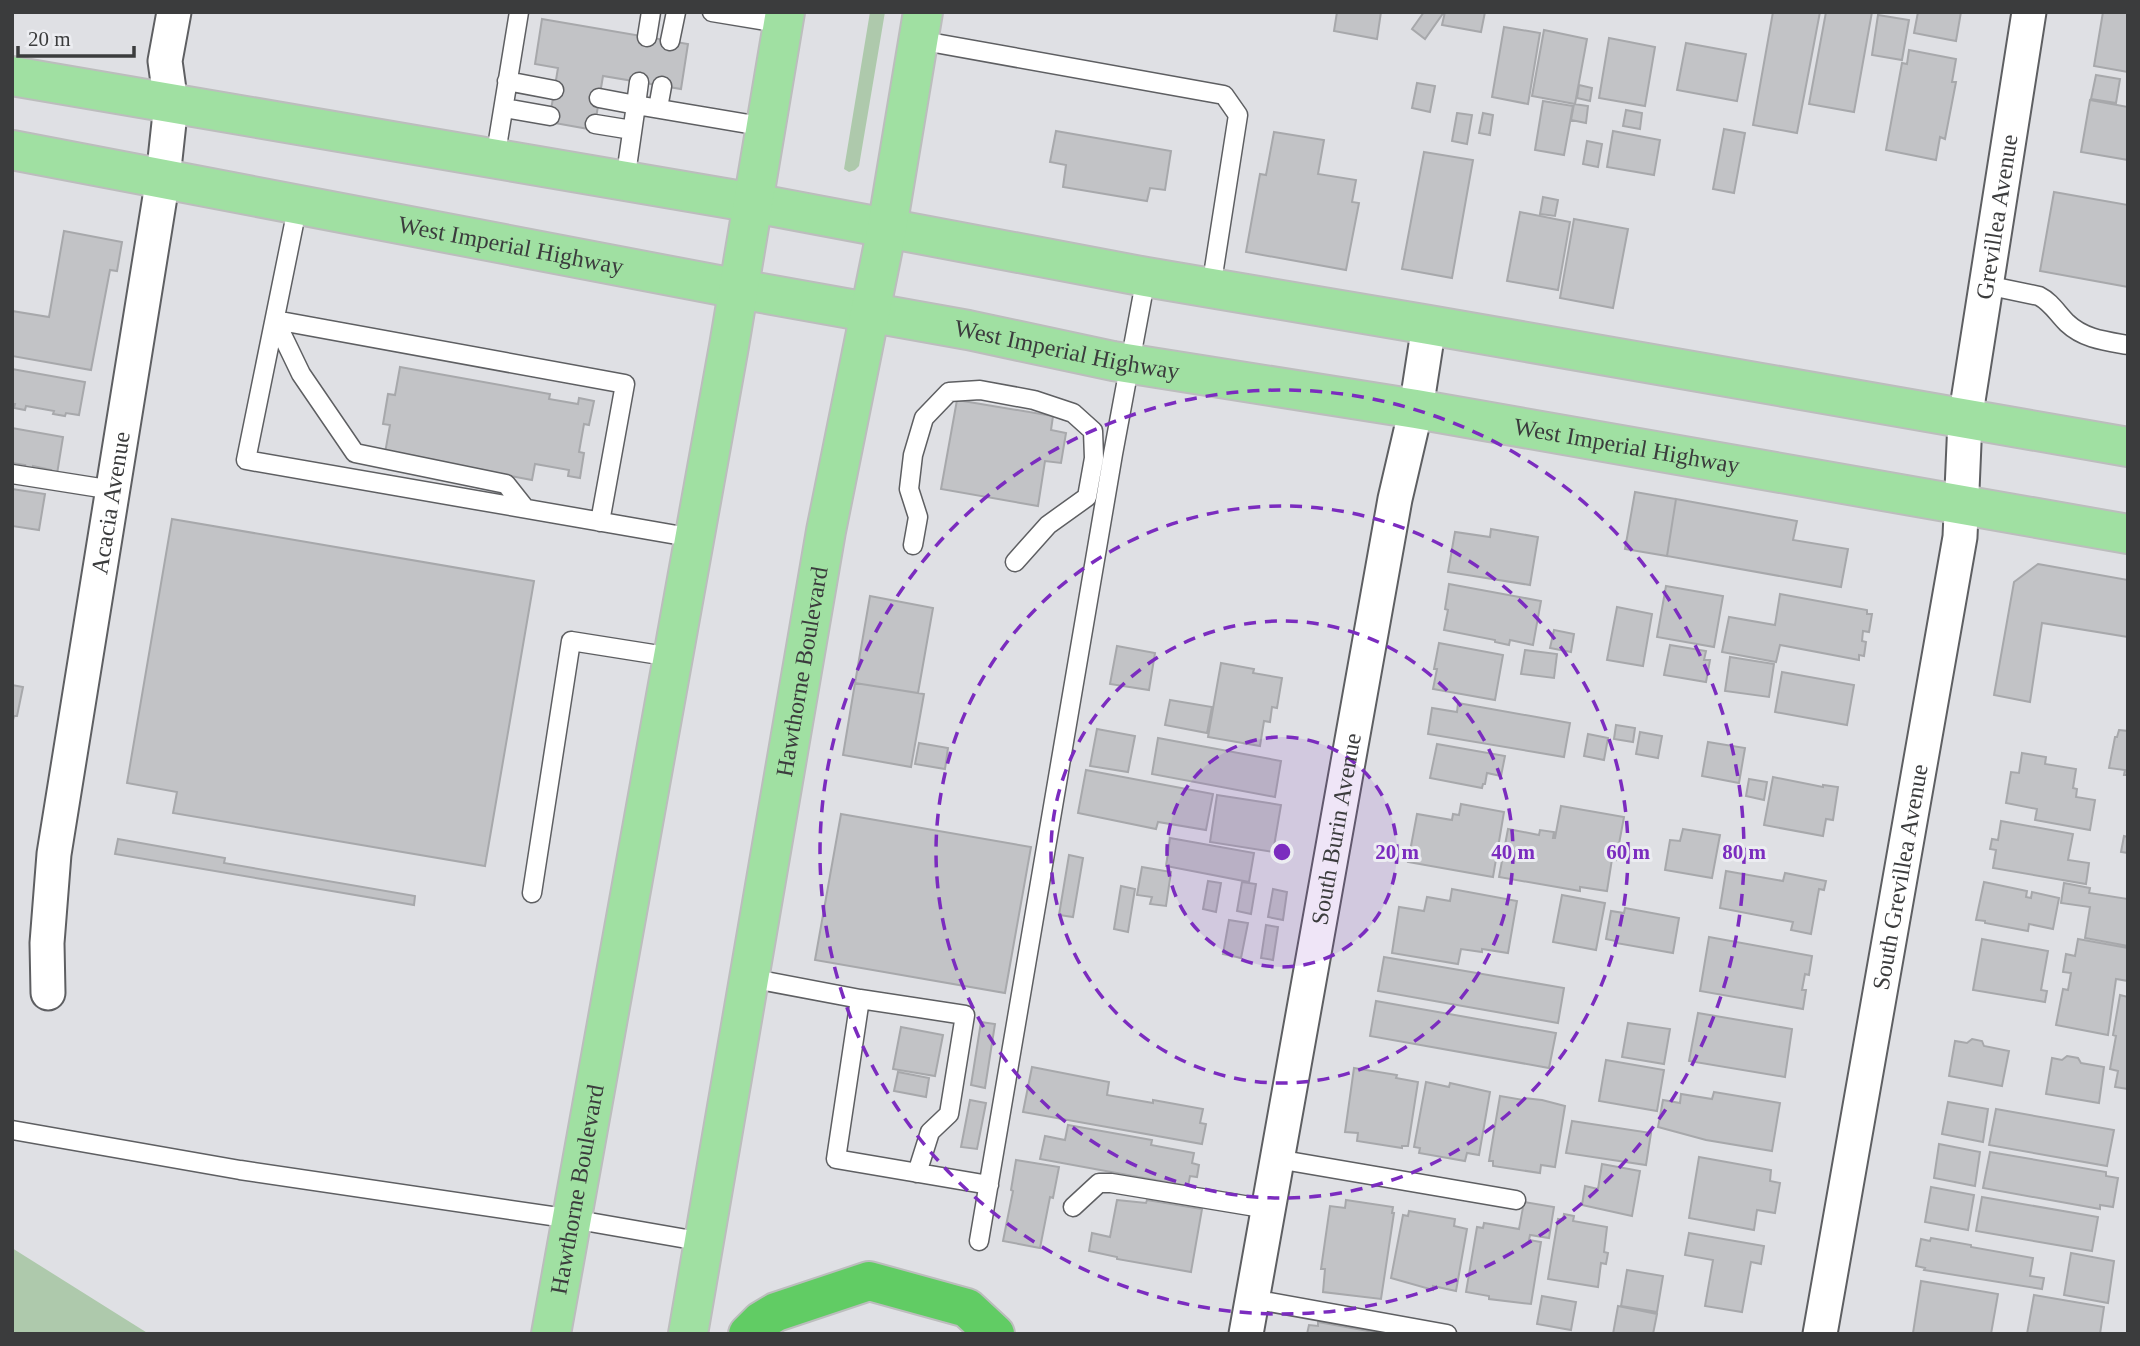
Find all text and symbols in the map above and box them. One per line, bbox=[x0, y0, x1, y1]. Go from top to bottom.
scale bar bbox=[18, 14, 133, 58]
text: 20 m bbox=[28, 27, 71, 51]
street label: Grevillea Avenue bbox=[1971, 132, 2023, 301]
street label: West Imperial Highway bbox=[396, 211, 626, 280]
street label: West Imperial Highway bbox=[953, 315, 1181, 384]
street label: West Imperial Highway bbox=[1512, 413, 1742, 479]
street label: Acacia Avenue bbox=[86, 430, 135, 576]
street label: Hawthorne Boulevard bbox=[771, 565, 833, 779]
street label: South Burin Avenue bbox=[1306, 731, 1366, 927]
street label: South Grevillea Avenue bbox=[1868, 762, 1933, 992]
centre of rings bbox=[1270, 840, 1294, 864]
text: 20 m bbox=[1375, 840, 1419, 864]
text: 40 m bbox=[1491, 840, 1535, 864]
text: 60 m bbox=[1606, 840, 1650, 864]
text: 80 m bbox=[1722, 840, 1766, 864]
street label: Hawthorne Boulevard bbox=[545, 1082, 609, 1296]

